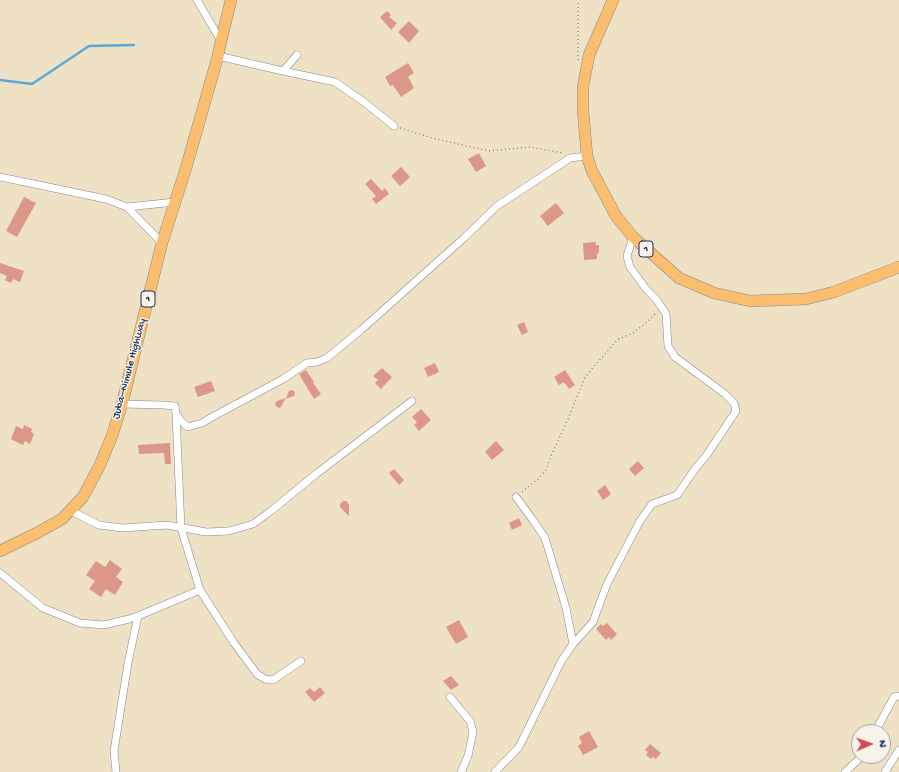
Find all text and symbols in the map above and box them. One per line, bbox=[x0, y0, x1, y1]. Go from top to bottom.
road number: 1 bbox=[639, 241, 653, 257]
road number: 1 bbox=[141, 291, 155, 307]
street label: Juba–Nimule Highway bbox=[110, 317, 150, 421]
north arrow bbox=[851, 724, 891, 764]
text: N bbox=[876, 740, 888, 747]

